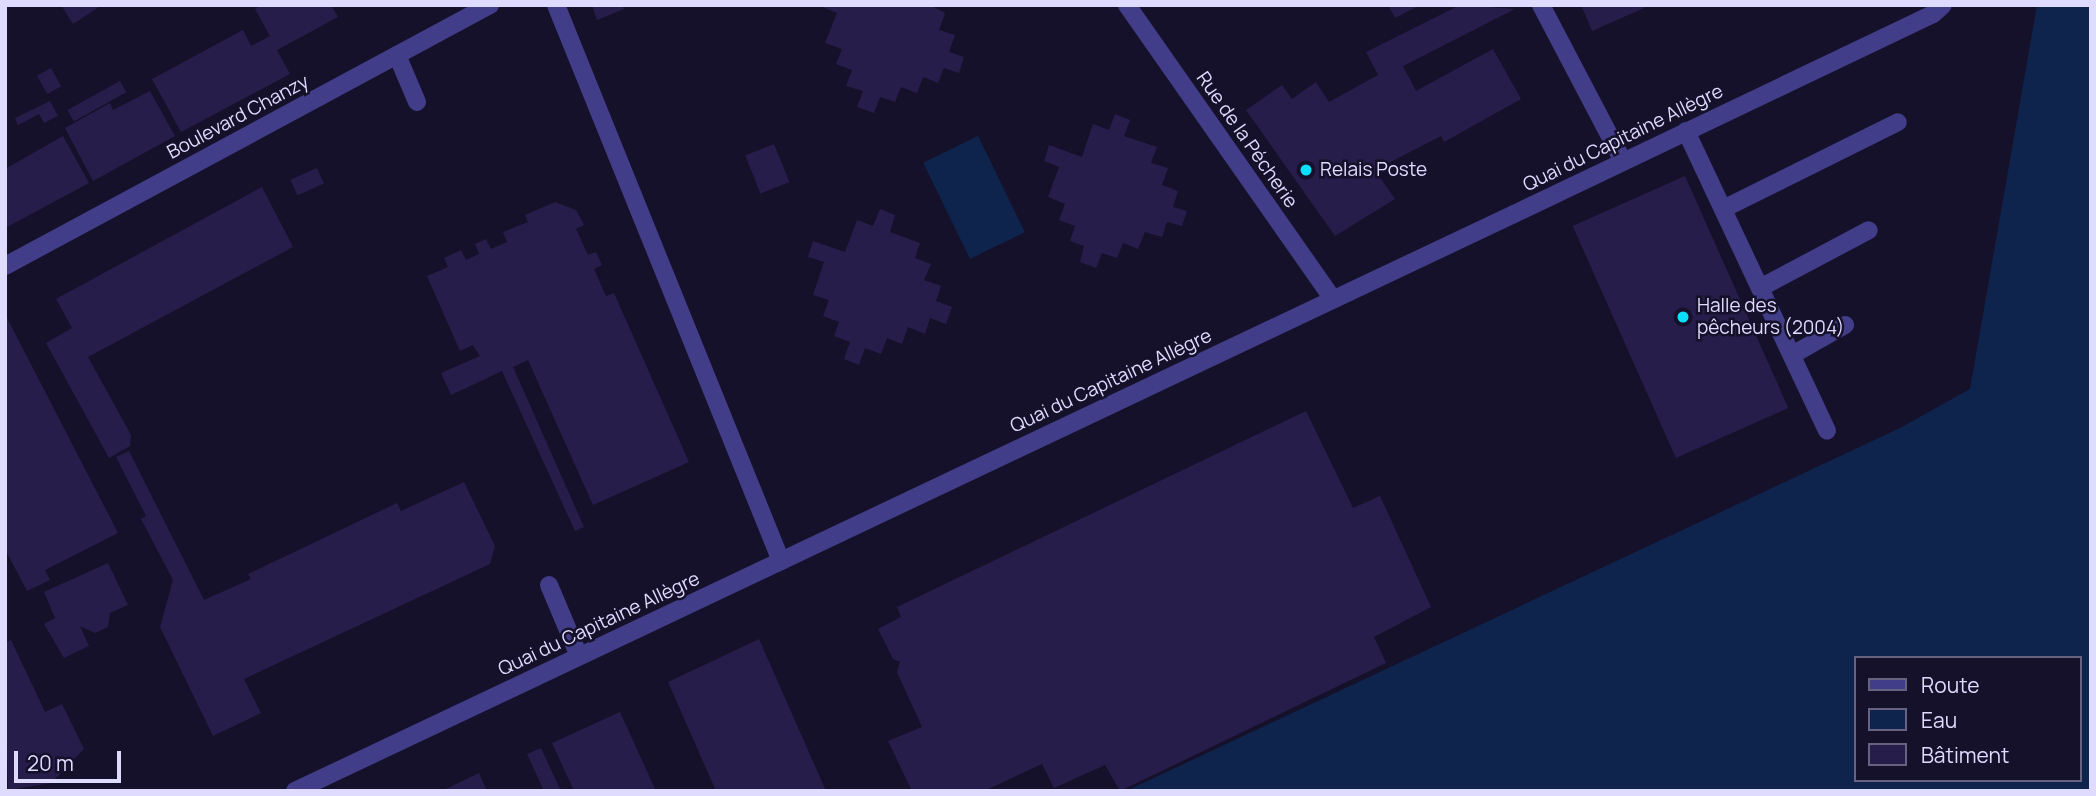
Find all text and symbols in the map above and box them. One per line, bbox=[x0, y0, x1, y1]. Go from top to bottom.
street label: Rue de la Pécherie bbox=[1191, 68, 1303, 212]
street label: Boulevard Chanzy bbox=[163, 70, 313, 164]
street label: Quai du Capitaine Allègre bbox=[1519, 80, 1727, 196]
place label: Relais Poste bbox=[1320, 159, 1427, 181]
marker: Relais Poste bbox=[1298, 162, 1314, 178]
place label: Halle des pêcheurs (2004) bbox=[1697, 295, 1844, 339]
marker: Halle des pêcheurs (2004) bbox=[1675, 309, 1691, 325]
street label: Quai du Capitaine Allègre bbox=[1007, 324, 1215, 438]
street label: Quai du Capitaine Allègre bbox=[495, 567, 703, 681]
legend bbox=[1854, 656, 2082, 782]
text: Route bbox=[1921, 671, 1979, 699]
text: Eau bbox=[1921, 706, 1957, 734]
scale bar bbox=[18, 736, 124, 780]
text: Bâtiment bbox=[1921, 741, 2009, 769]
text: 20 m bbox=[27, 749, 74, 777]

